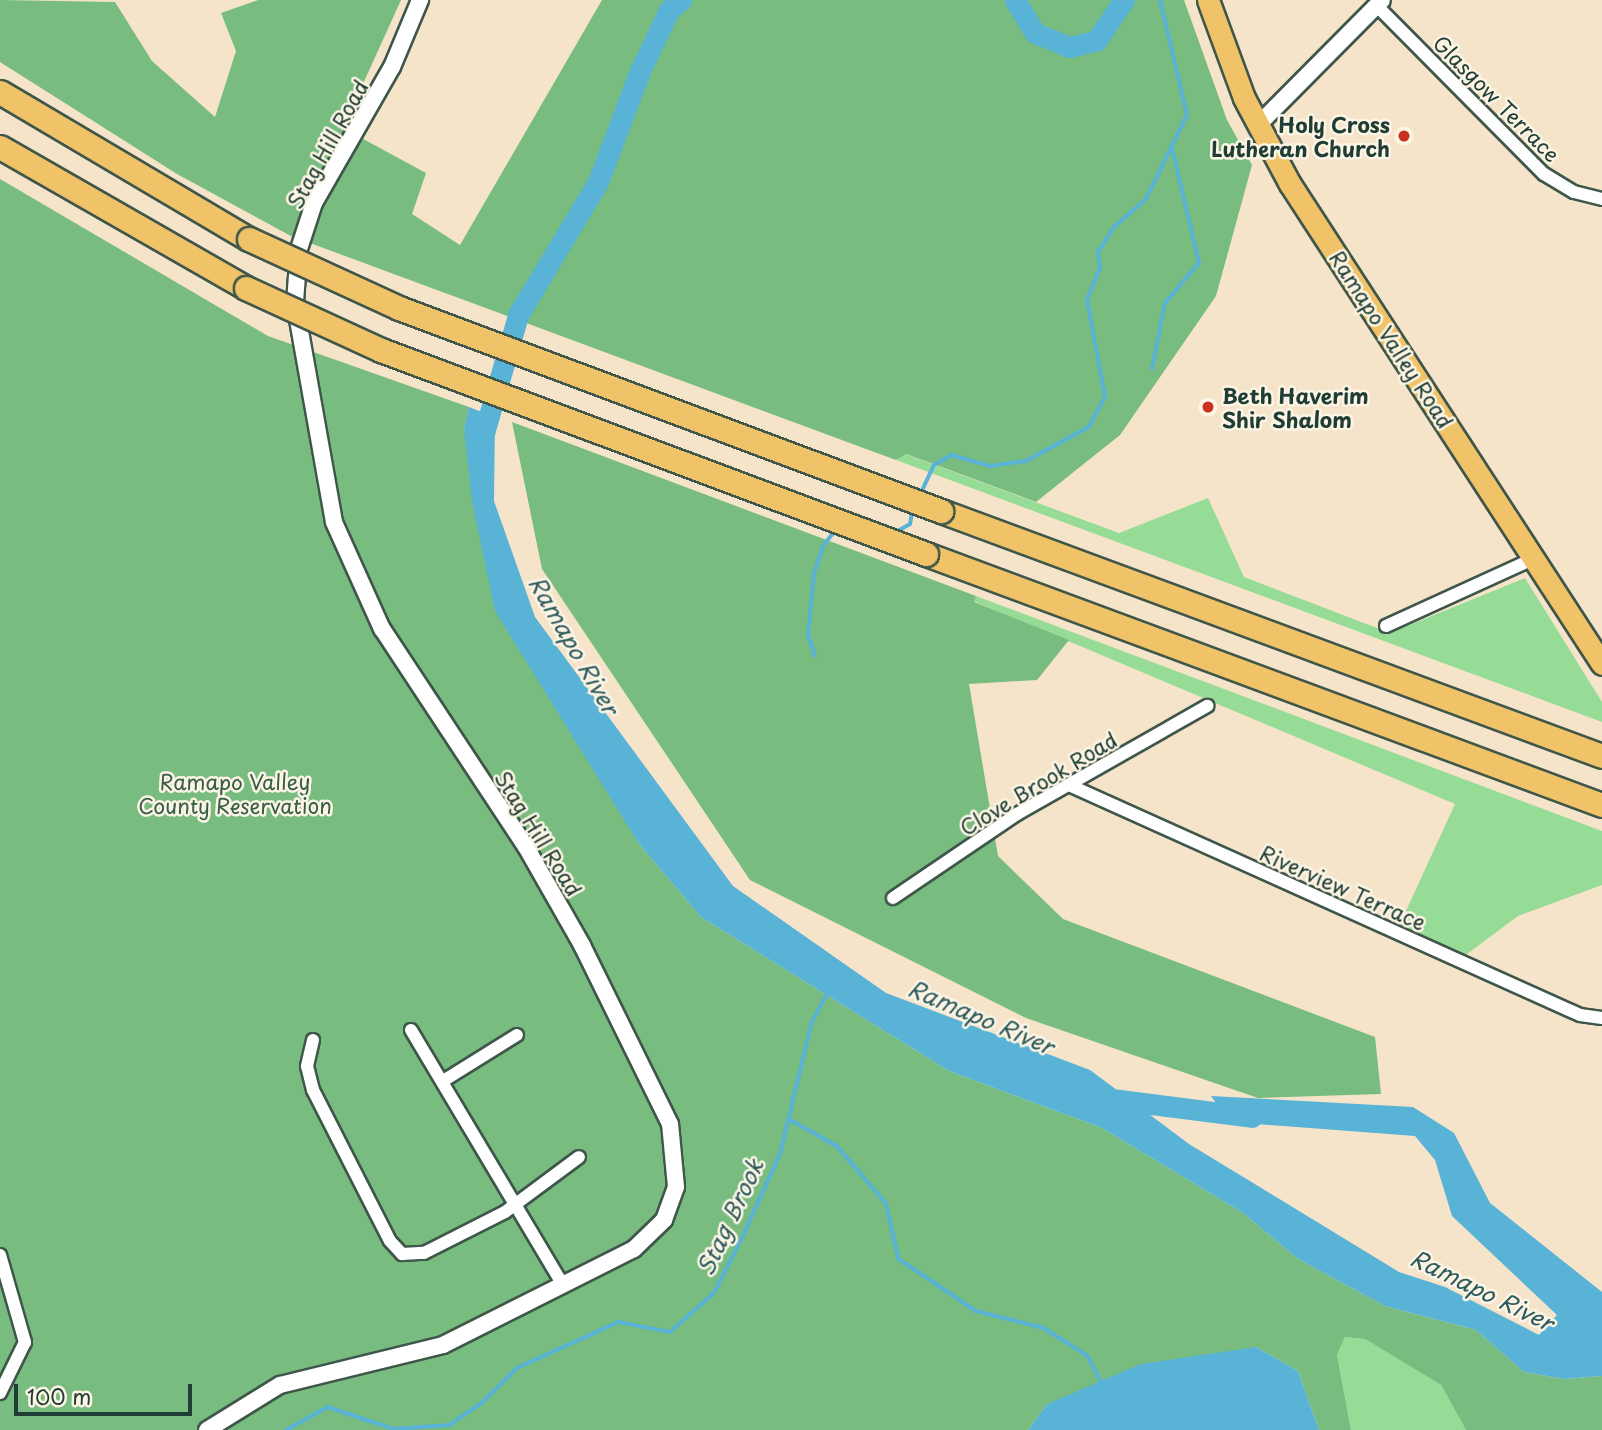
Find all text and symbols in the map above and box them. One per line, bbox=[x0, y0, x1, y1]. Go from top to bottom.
street label: Glasgow Terrace bbox=[1429, 30, 1565, 166]
street label: Stag Hill Road bbox=[281, 74, 373, 214]
place label: Holy Cross Lutheran Church bbox=[1211, 111, 1390, 161]
marker: Holy Cross Lutheran Church bbox=[1396, 128, 1412, 144]
street label: Ramapo Valley Road bbox=[1325, 245, 1459, 433]
place label: Beth Haverim Shir Shalom bbox=[1222, 382, 1369, 432]
marker: Beth Haverim Shir Shalom bbox=[1200, 399, 1216, 415]
water label: Ramapo River bbox=[523, 571, 625, 719]
street label: Clove Brook Road bbox=[954, 726, 1122, 840]
street label: Stag Hill Road bbox=[490, 764, 588, 902]
park label: Ramapo Valley County Reservation bbox=[137, 768, 333, 818]
street label: Riverview Terrace bbox=[1257, 839, 1429, 935]
water label: Ramapo River bbox=[904, 974, 1058, 1060]
water label: Stag Brook bbox=[691, 1154, 769, 1280]
water label: Ramapo River bbox=[1406, 1244, 1558, 1336]
scale bar bbox=[18, 1370, 196, 1414]
text: 100 m bbox=[27, 1380, 91, 1412]

